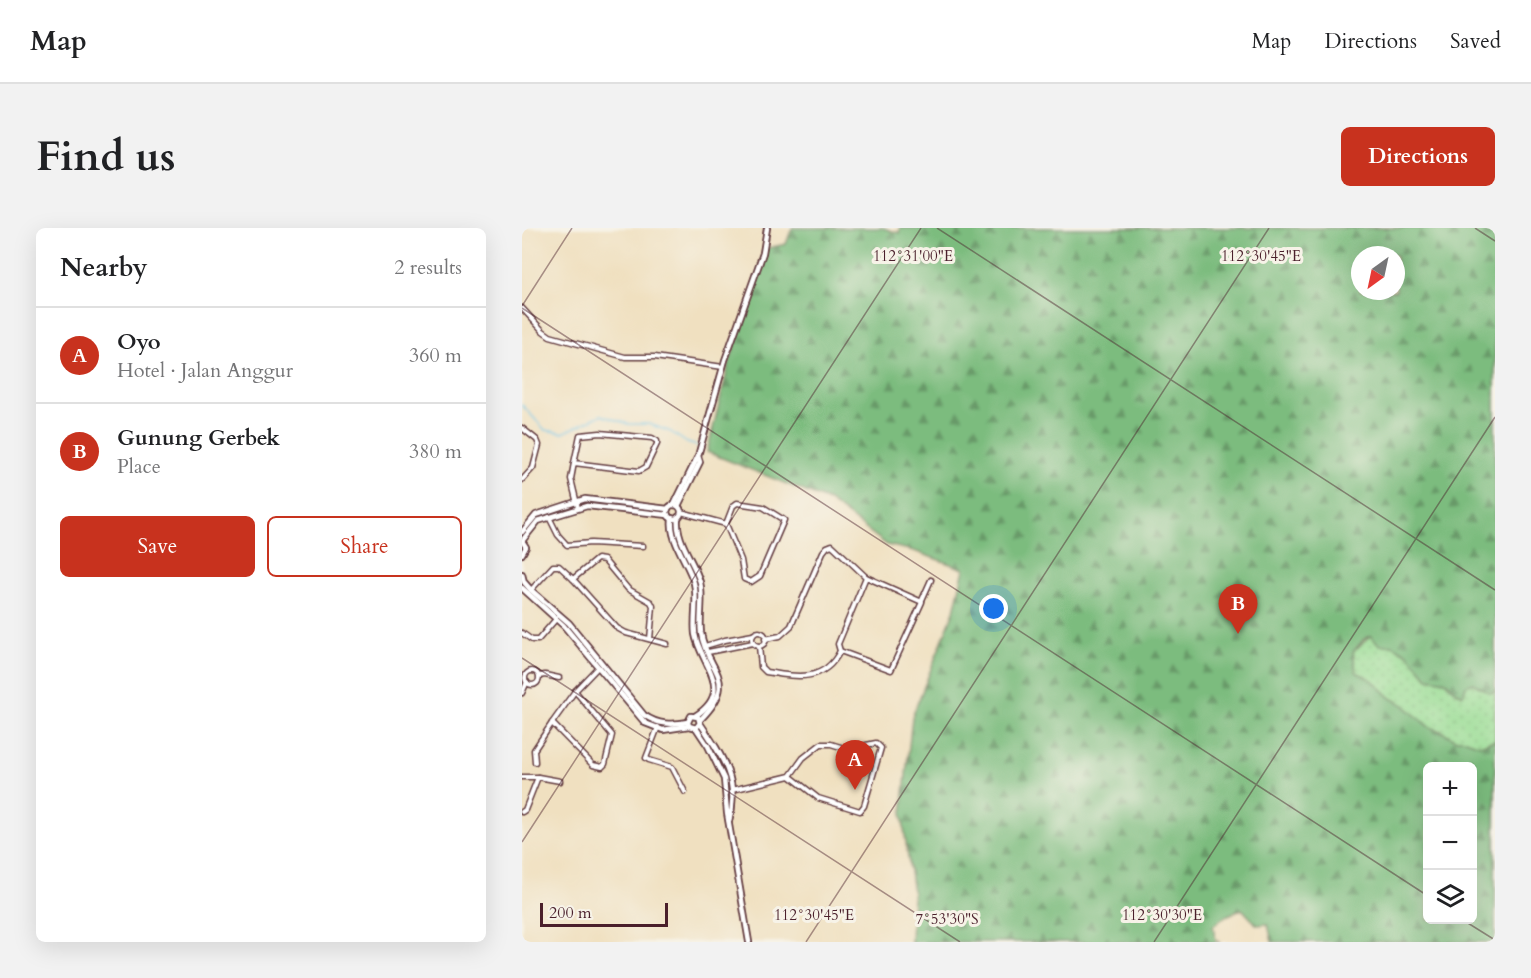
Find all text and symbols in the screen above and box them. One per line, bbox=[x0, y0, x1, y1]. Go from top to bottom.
text: Map bbox=[30, 22, 87, 60]
text: Map bbox=[1251, 27, 1291, 56]
text: Directions bbox=[1324, 27, 1417, 56]
text: Saved bbox=[1450, 27, 1501, 56]
button: Directions bbox=[1341, 127, 1495, 186]
text: Find us bbox=[36, 128, 176, 185]
text: 112°31'00"E bbox=[873, 246, 953, 266]
text: 112°30'45"E bbox=[1221, 246, 1301, 266]
north arrow bbox=[1351, 246, 1405, 300]
text: Nearby bbox=[60, 250, 148, 285]
text: 2 results bbox=[394, 254, 462, 281]
text: Oyo bbox=[117, 327, 161, 357]
text: A bbox=[72, 342, 87, 369]
text: 360 m bbox=[409, 342, 462, 369]
text: Hotel · Jalan Anggur bbox=[117, 357, 293, 384]
text: Gunung Gerbek bbox=[117, 423, 280, 453]
text: B bbox=[72, 438, 87, 465]
text: 380 m bbox=[409, 438, 462, 465]
text: Place bbox=[117, 453, 161, 480]
button: Save bbox=[60, 516, 255, 577]
button: Share bbox=[267, 516, 462, 577]
pin: B bbox=[1218, 584, 1258, 634]
your location bbox=[979, 594, 1008, 623]
pin: A bbox=[836, 740, 874, 790]
map controls bbox=[1423, 762, 1477, 924]
button: + bbox=[1423, 762, 1477, 816]
button: − bbox=[1423, 816, 1477, 870]
button: layers bbox=[1423, 870, 1477, 924]
scale bar bbox=[540, 900, 668, 928]
text: 200 m bbox=[549, 902, 591, 924]
text: 112°30'45"E bbox=[774, 905, 854, 925]
text: 112°30'30"E bbox=[1122, 905, 1202, 925]
text: 7°53'30"S bbox=[915, 909, 979, 929]

